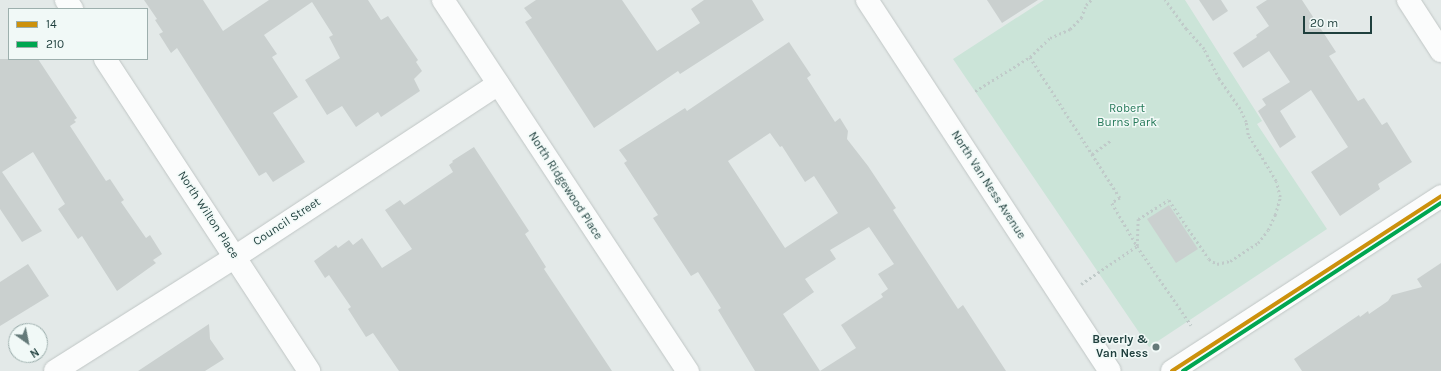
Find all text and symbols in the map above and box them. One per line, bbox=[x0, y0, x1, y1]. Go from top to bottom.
legend bbox=[8, 8, 148, 60]
scale bar bbox=[1305, 8, 1374, 34]
text: 20 m bbox=[1310, 16, 1338, 30]
text: 14 bbox=[46, 17, 57, 31]
text: 210 bbox=[46, 37, 64, 51]
park label: Robert Burns Park bbox=[1097, 102, 1157, 130]
street label: North Van Ness Avenue bbox=[948, 128, 1028, 242]
street label: North Ridgewood Place bbox=[525, 129, 605, 243]
street label: North Wilton Place bbox=[174, 169, 242, 261]
street label: Council Street bbox=[251, 195, 323, 249]
north arrow bbox=[8, 323, 48, 363]
place label: Beverly & Van Ness bbox=[1092, 333, 1148, 361]
marker: Beverly & Van Ness bbox=[1151, 342, 1161, 352]
text: N bbox=[27, 345, 41, 360]

